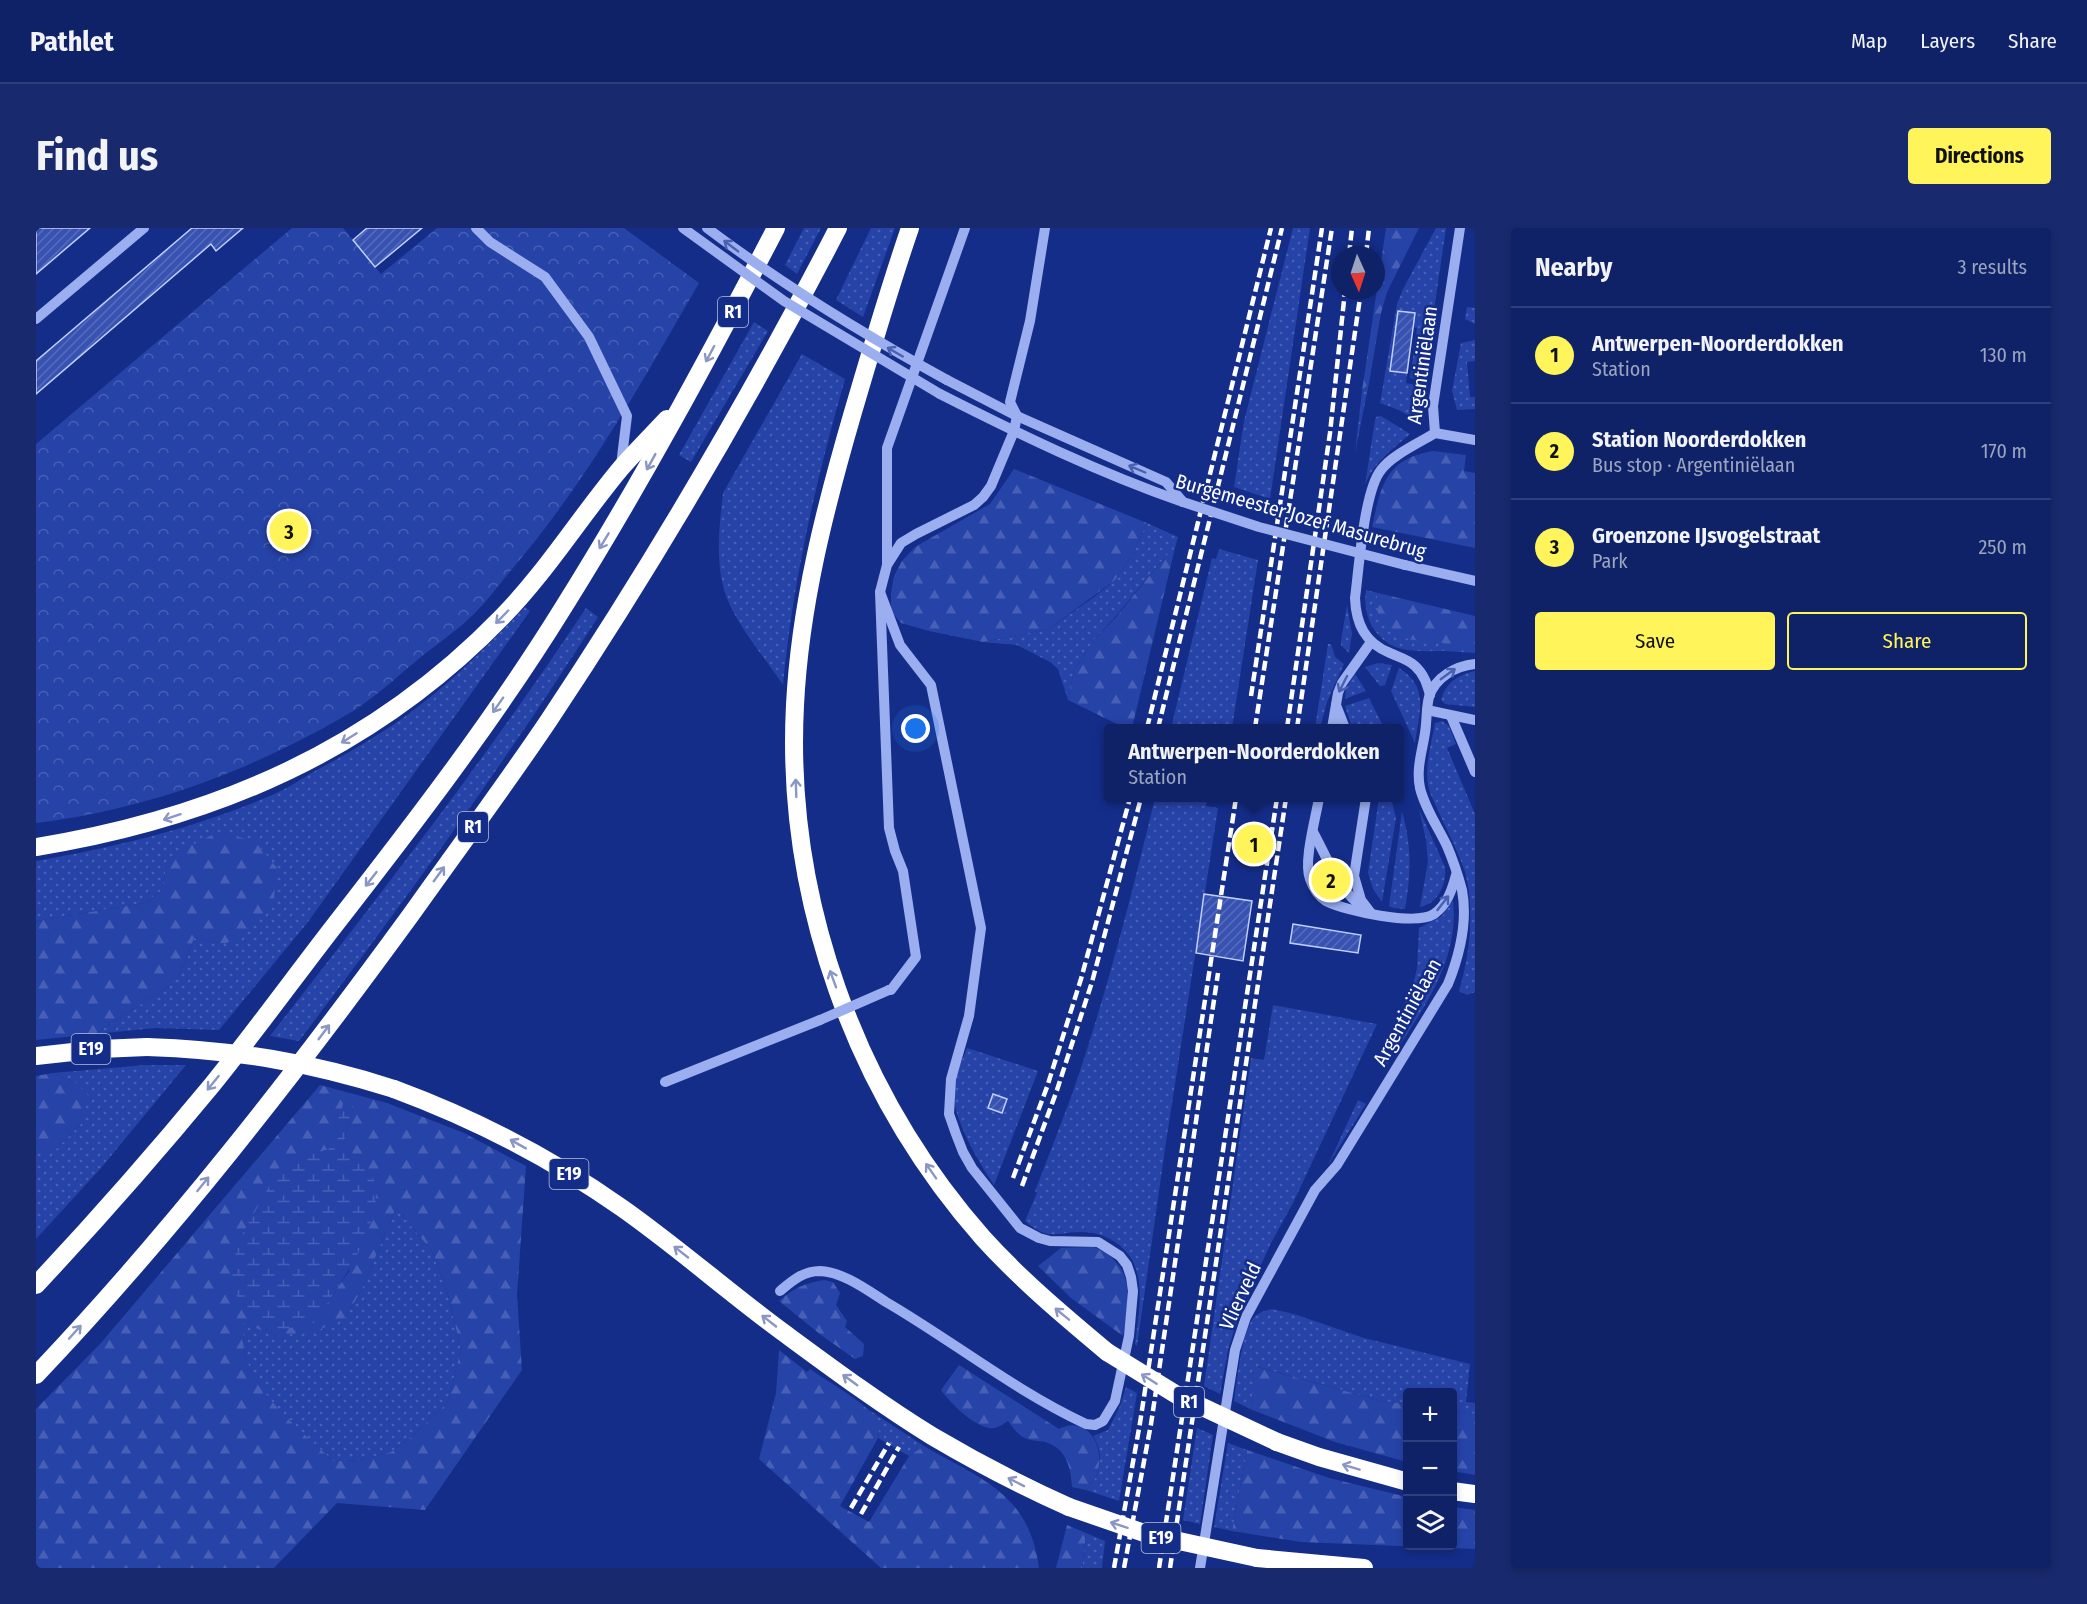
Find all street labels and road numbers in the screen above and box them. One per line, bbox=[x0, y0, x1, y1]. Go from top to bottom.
road number: R1 bbox=[718, 297, 748, 327]
street label: Argentiniëlaan bbox=[1402, 304, 1442, 426]
street label: Burgemeester Jozef Masurebrug bbox=[1173, 469, 1430, 563]
road number: R1 bbox=[458, 812, 488, 842]
street label: Argentiniëlaan bbox=[1368, 954, 1446, 1070]
road number: E19 bbox=[72, 1034, 110, 1064]
road number: E19 bbox=[550, 1159, 588, 1189]
street label: Vlierveld bbox=[1214, 1258, 1266, 1334]
road number: R1 bbox=[1174, 1387, 1204, 1417]
road number: E19 bbox=[1142, 1523, 1180, 1553]

